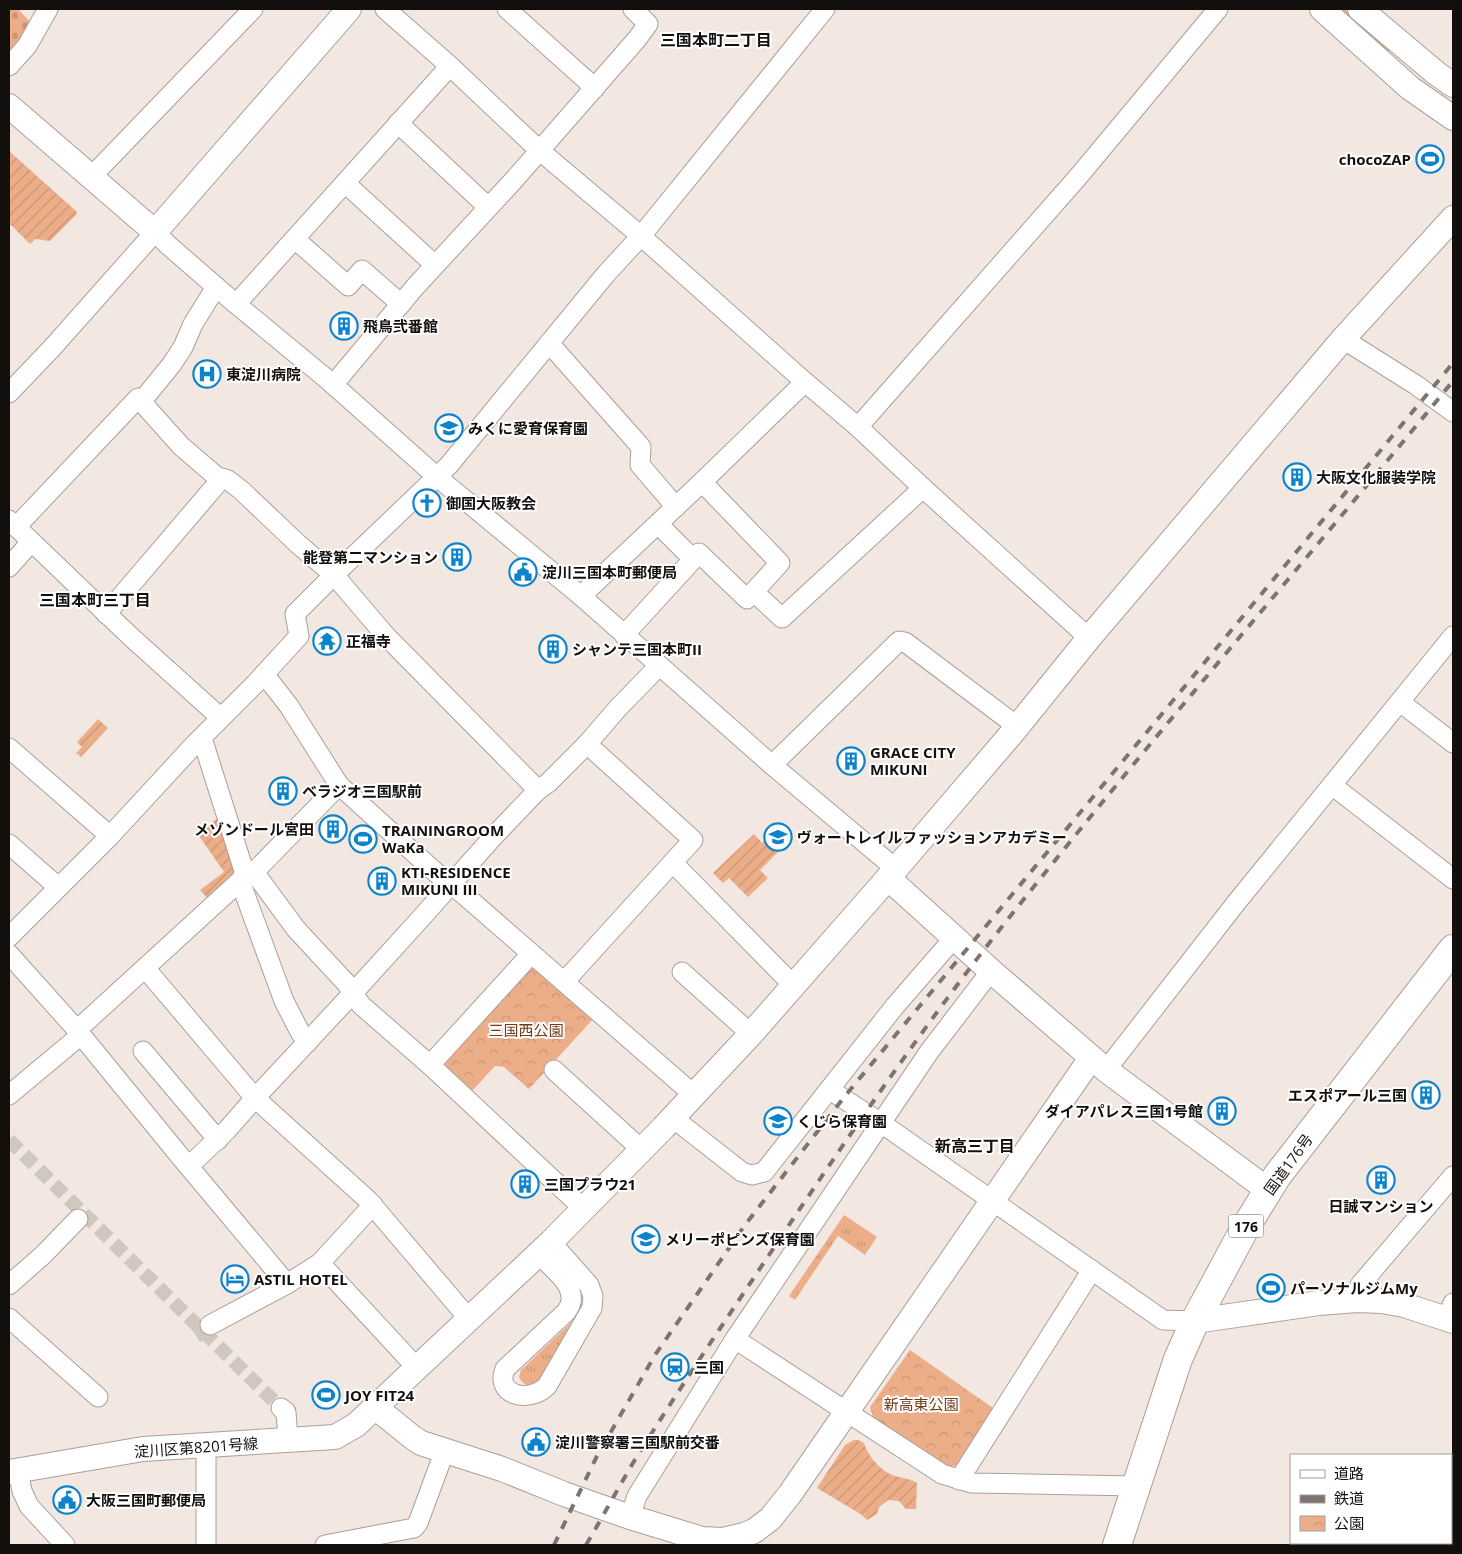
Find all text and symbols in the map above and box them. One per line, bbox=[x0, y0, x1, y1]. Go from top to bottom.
district label: 三国本町二丁目 bbox=[660, 29, 772, 51]
sports icon: chocoZAP bbox=[1415, 144, 1445, 174]
place label: chocoZAP bbox=[1339, 149, 1411, 169]
building icon: 飛鳥弐番館 bbox=[329, 311, 359, 341]
place label: 飛鳥弐番館 bbox=[363, 316, 438, 336]
hospital icon: 東淀川病院 bbox=[192, 359, 222, 389]
place label: 東淀川病院 bbox=[226, 364, 301, 384]
school or university icon: みくに愛育保育園 bbox=[434, 413, 464, 443]
place label: みくに愛育保育園 bbox=[468, 418, 588, 438]
building icon: 大阪文化服装学院 bbox=[1282, 462, 1312, 492]
place label: 大阪文化服装学院 bbox=[1316, 467, 1436, 487]
church icon: 御国大阪教会 bbox=[412, 488, 442, 518]
place label: 御国大阪教会 bbox=[446, 493, 536, 513]
building icon: 能登第二マンション bbox=[442, 542, 472, 572]
place label: 能登第二マンション bbox=[303, 547, 438, 567]
public building icon: 淀川三国本町郵便局 bbox=[508, 557, 538, 587]
place label: 淀川三国本町郵便局 bbox=[542, 562, 677, 582]
district label: 三国本町三丁目 bbox=[39, 589, 151, 611]
temple icon: 正福寺 bbox=[312, 626, 342, 656]
place label: 正福寺 bbox=[346, 631, 391, 651]
building icon: シャンテ三国本町II bbox=[538, 634, 568, 664]
place label: シャンテ三国本町II bbox=[572, 639, 702, 659]
place label: GRACE CITY MIKUNI bbox=[870, 742, 956, 779]
building icon: GRACE CITY MIKUNI bbox=[836, 746, 866, 776]
building icon: ベラジオ三国駅前 bbox=[268, 776, 298, 806]
place label: ベラジオ三国駅前 bbox=[302, 781, 422, 801]
building icon: メゾンドール宮田 bbox=[318, 814, 348, 844]
place label: メゾンドール宮田 bbox=[194, 819, 314, 839]
place label: TRAININGROOM WaKa bbox=[382, 820, 504, 857]
school or university icon: ヴォートレイルファッションアカデミー bbox=[763, 822, 793, 852]
sports icon: TRAININGROOM WaKa bbox=[348, 824, 378, 854]
place label: ヴォートレイルファッションアカデミー bbox=[797, 827, 1067, 847]
place label: KTI-RESIDENCE MIKUNI III bbox=[401, 862, 511, 899]
building icon: KTI-RESIDENCE MIKUNI III bbox=[367, 866, 397, 896]
park label: 三国西公園 bbox=[488, 1020, 564, 1040]
building icon: エスポアール三国 bbox=[1411, 1080, 1441, 1110]
place label: エスポアール三国 bbox=[1288, 1085, 1407, 1105]
building icon: ダイアパレス三国1号館 bbox=[1207, 1096, 1237, 1126]
place label: ダイアパレス三国1号館 bbox=[1045, 1101, 1203, 1121]
school or university icon: くじら保育園 bbox=[763, 1106, 793, 1136]
place label: くじら保育園 bbox=[797, 1111, 887, 1131]
street label: 国道176号 bbox=[1259, 1130, 1317, 1198]
district label: 新高三丁目 bbox=[935, 1135, 1015, 1157]
building icon: 日誠マンション bbox=[1366, 1165, 1396, 1195]
building icon: 三国プラウ21 bbox=[510, 1169, 540, 1199]
place label: 三国プラウ21 bbox=[544, 1174, 636, 1194]
place label: 日誠マンション bbox=[1328, 1196, 1434, 1216]
road number: 176 bbox=[1228, 1214, 1264, 1238]
school or university icon: メリーポピンズ保育園 bbox=[631, 1224, 661, 1254]
place label: メリーポピンズ保育園 bbox=[665, 1229, 815, 1249]
hotel icon: ASTIL HOTEL bbox=[220, 1264, 250, 1294]
place label: ASTIL HOTEL bbox=[254, 1269, 348, 1289]
sports icon: パーソナルジムMy bbox=[1256, 1273, 1286, 1303]
place label: パーソナルジムMy bbox=[1290, 1278, 1418, 1298]
station icon: 三国 bbox=[660, 1352, 690, 1382]
place label: 三国 bbox=[694, 1357, 724, 1377]
sports icon: JOY FIT24 bbox=[311, 1380, 341, 1410]
place label: JOY FIT24 bbox=[343, 1385, 415, 1405]
park label: 新高東公園 bbox=[883, 1394, 959, 1414]
public building icon: 淀川警察署三国駅前交番 bbox=[521, 1427, 551, 1457]
place label: 淀川警察署三国駅前交番 bbox=[555, 1432, 720, 1452]
street label: 淀川区第8201号線 bbox=[133, 1433, 259, 1461]
legend bbox=[1290, 1454, 1452, 1544]
text: 道路 bbox=[1334, 1463, 1364, 1483]
public building icon: 大阪三国町郵便局 bbox=[52, 1485, 82, 1515]
text: 鉄道 bbox=[1334, 1488, 1364, 1508]
place label: 大阪三国町郵便局 bbox=[86, 1490, 206, 1510]
text: 公園 bbox=[1334, 1513, 1364, 1533]

